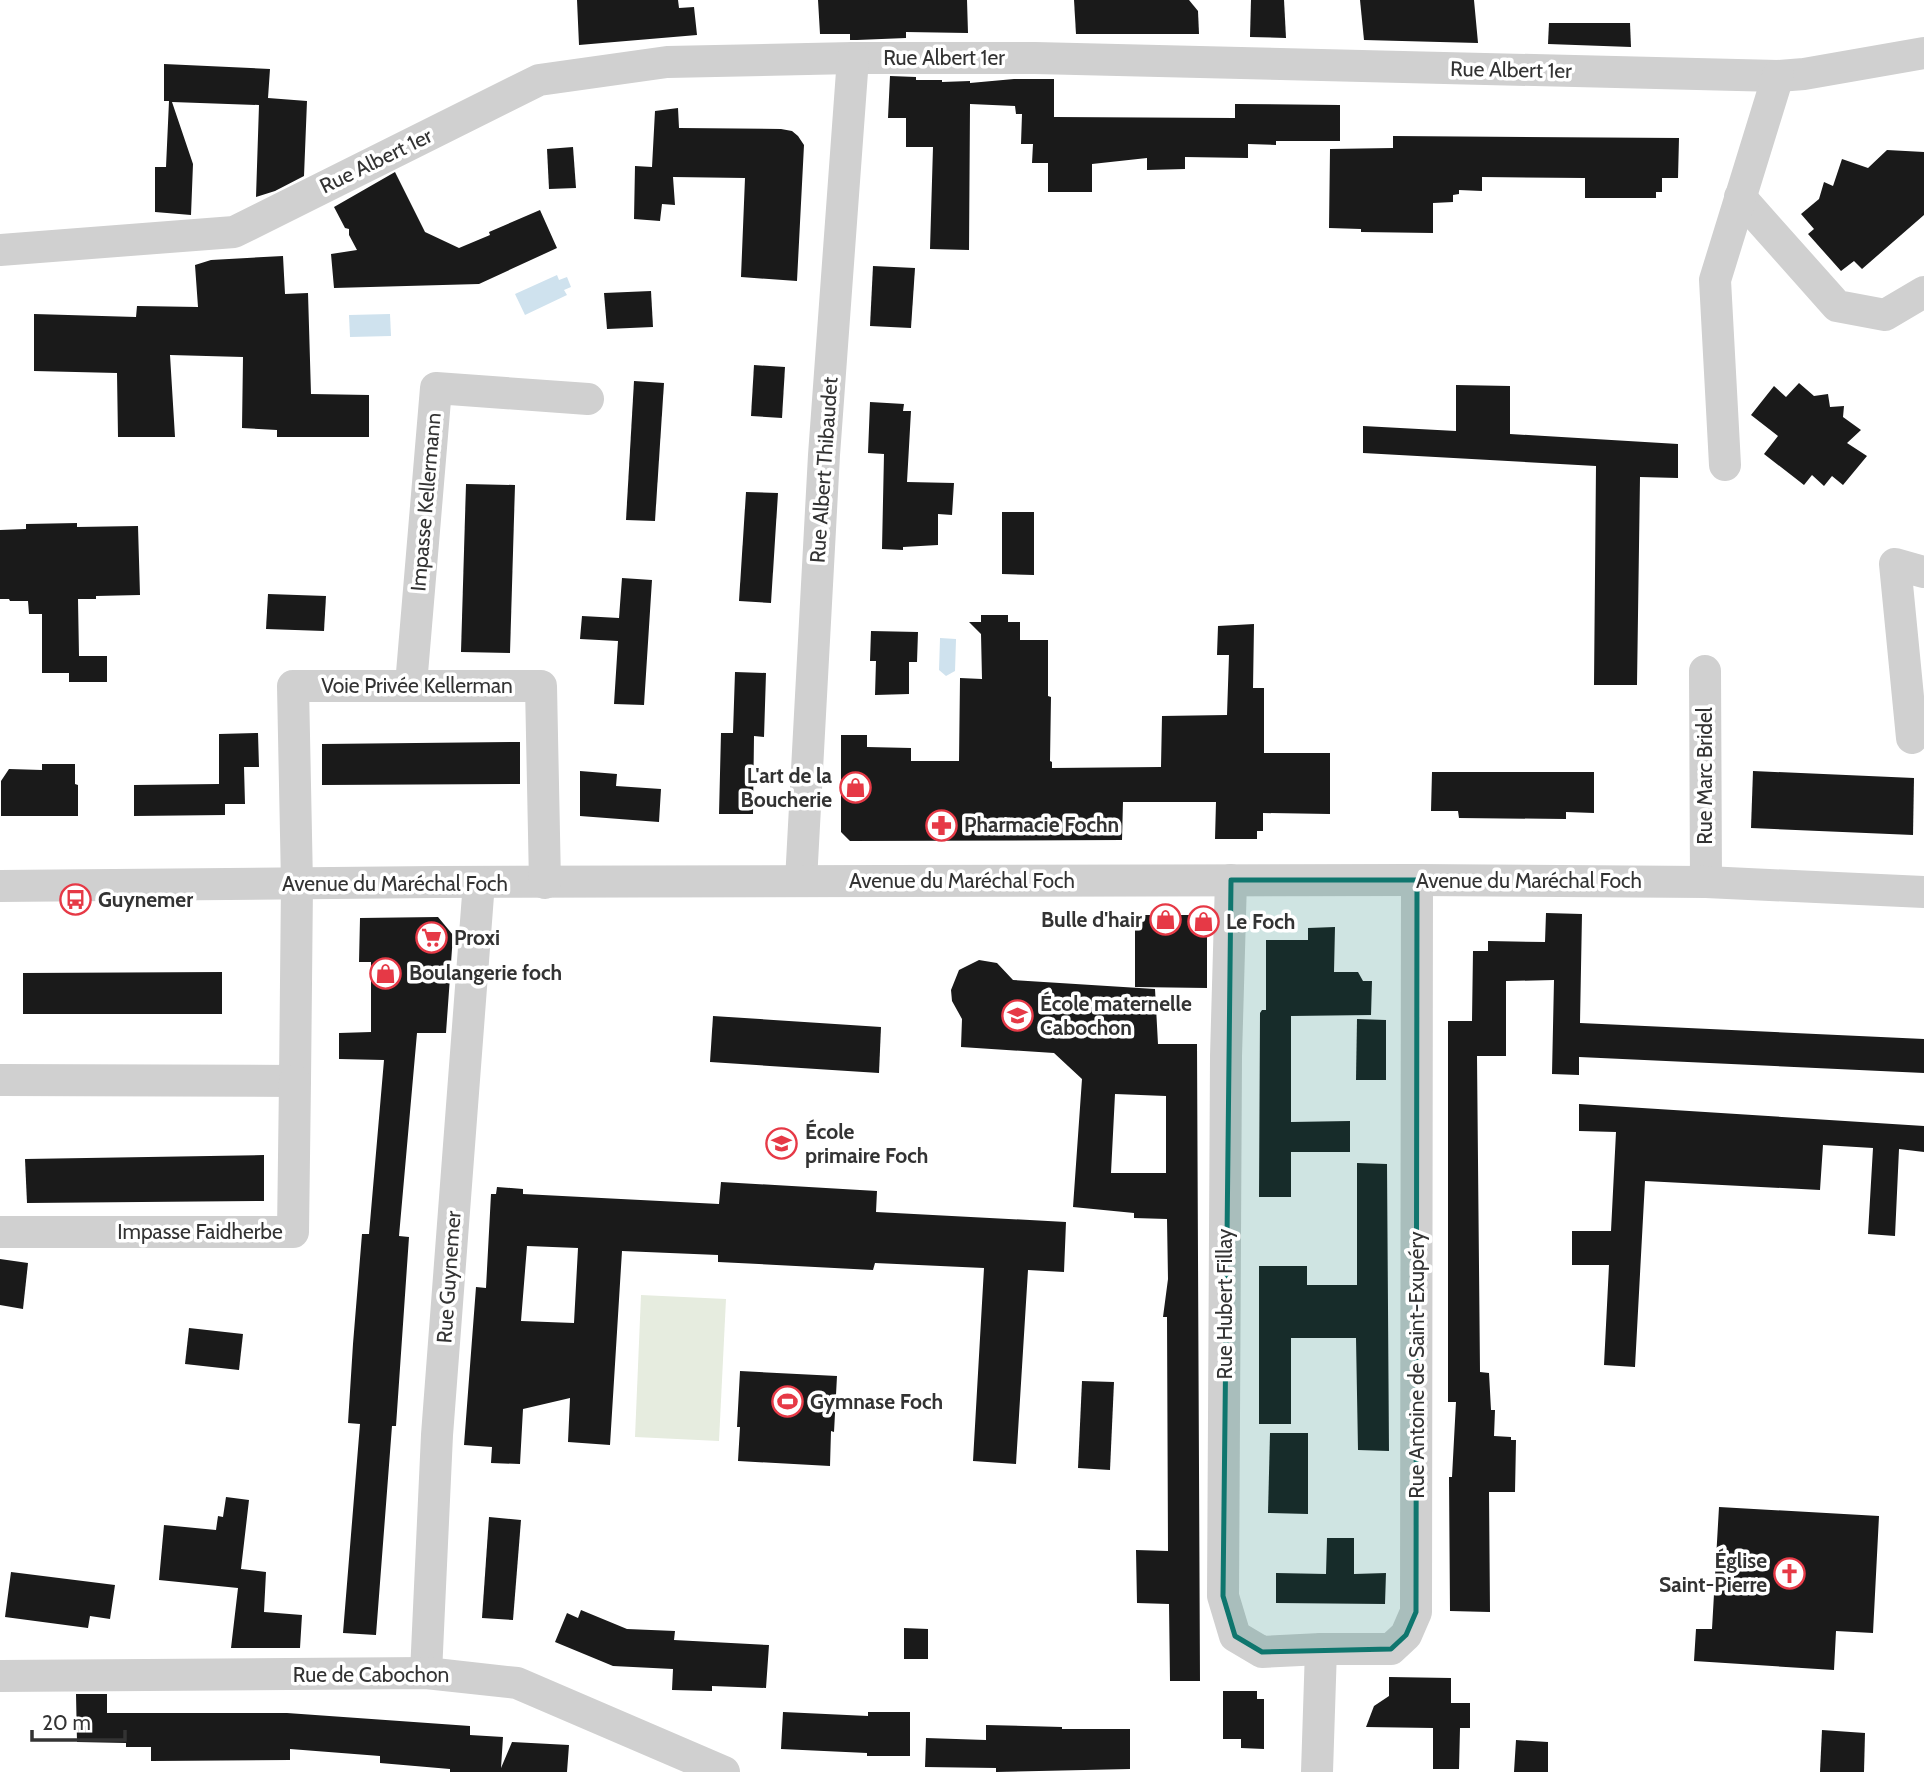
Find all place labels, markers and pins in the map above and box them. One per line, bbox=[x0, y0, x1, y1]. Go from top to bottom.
place label: L'art de la Boucherie bbox=[741, 763, 833, 812]
shop icon: L'art de la Boucherie bbox=[838, 771, 872, 805]
pharmacy icon: Pharmacie Fochn bbox=[924, 808, 958, 842]
place label: Pharmacie Fochn bbox=[964, 812, 1119, 837]
bus stop icon: Guynemer bbox=[58, 883, 92, 917]
place label: Guynemer bbox=[98, 887, 193, 912]
shop icon: Bulle d'hair bbox=[1148, 903, 1182, 937]
shop icon: Le Foch bbox=[1186, 905, 1220, 939]
place label: Bulle d'hair bbox=[1041, 907, 1142, 932]
place label: Le Foch bbox=[1226, 909, 1295, 934]
supermarket icon: Proxi bbox=[414, 921, 448, 955]
place label: Proxi bbox=[454, 925, 500, 950]
shop icon: Boulangerie foch bbox=[369, 956, 403, 990]
place label: Boulangerie foch bbox=[409, 960, 562, 985]
place label: École maternelle Cabochon bbox=[1040, 991, 1192, 1040]
school or university icon: École maternelle Cabochon bbox=[1000, 999, 1034, 1033]
place label: École primaire Foch bbox=[805, 1119, 928, 1168]
school or university icon: École primaire Foch bbox=[765, 1127, 799, 1161]
sports icon: Gymnase Foch bbox=[770, 1385, 804, 1419]
place label: Gymnase Foch bbox=[810, 1389, 943, 1414]
place label: Église Saint-Pierre bbox=[1659, 1548, 1767, 1597]
church icon: Église Saint-Pierre bbox=[1773, 1556, 1807, 1590]

